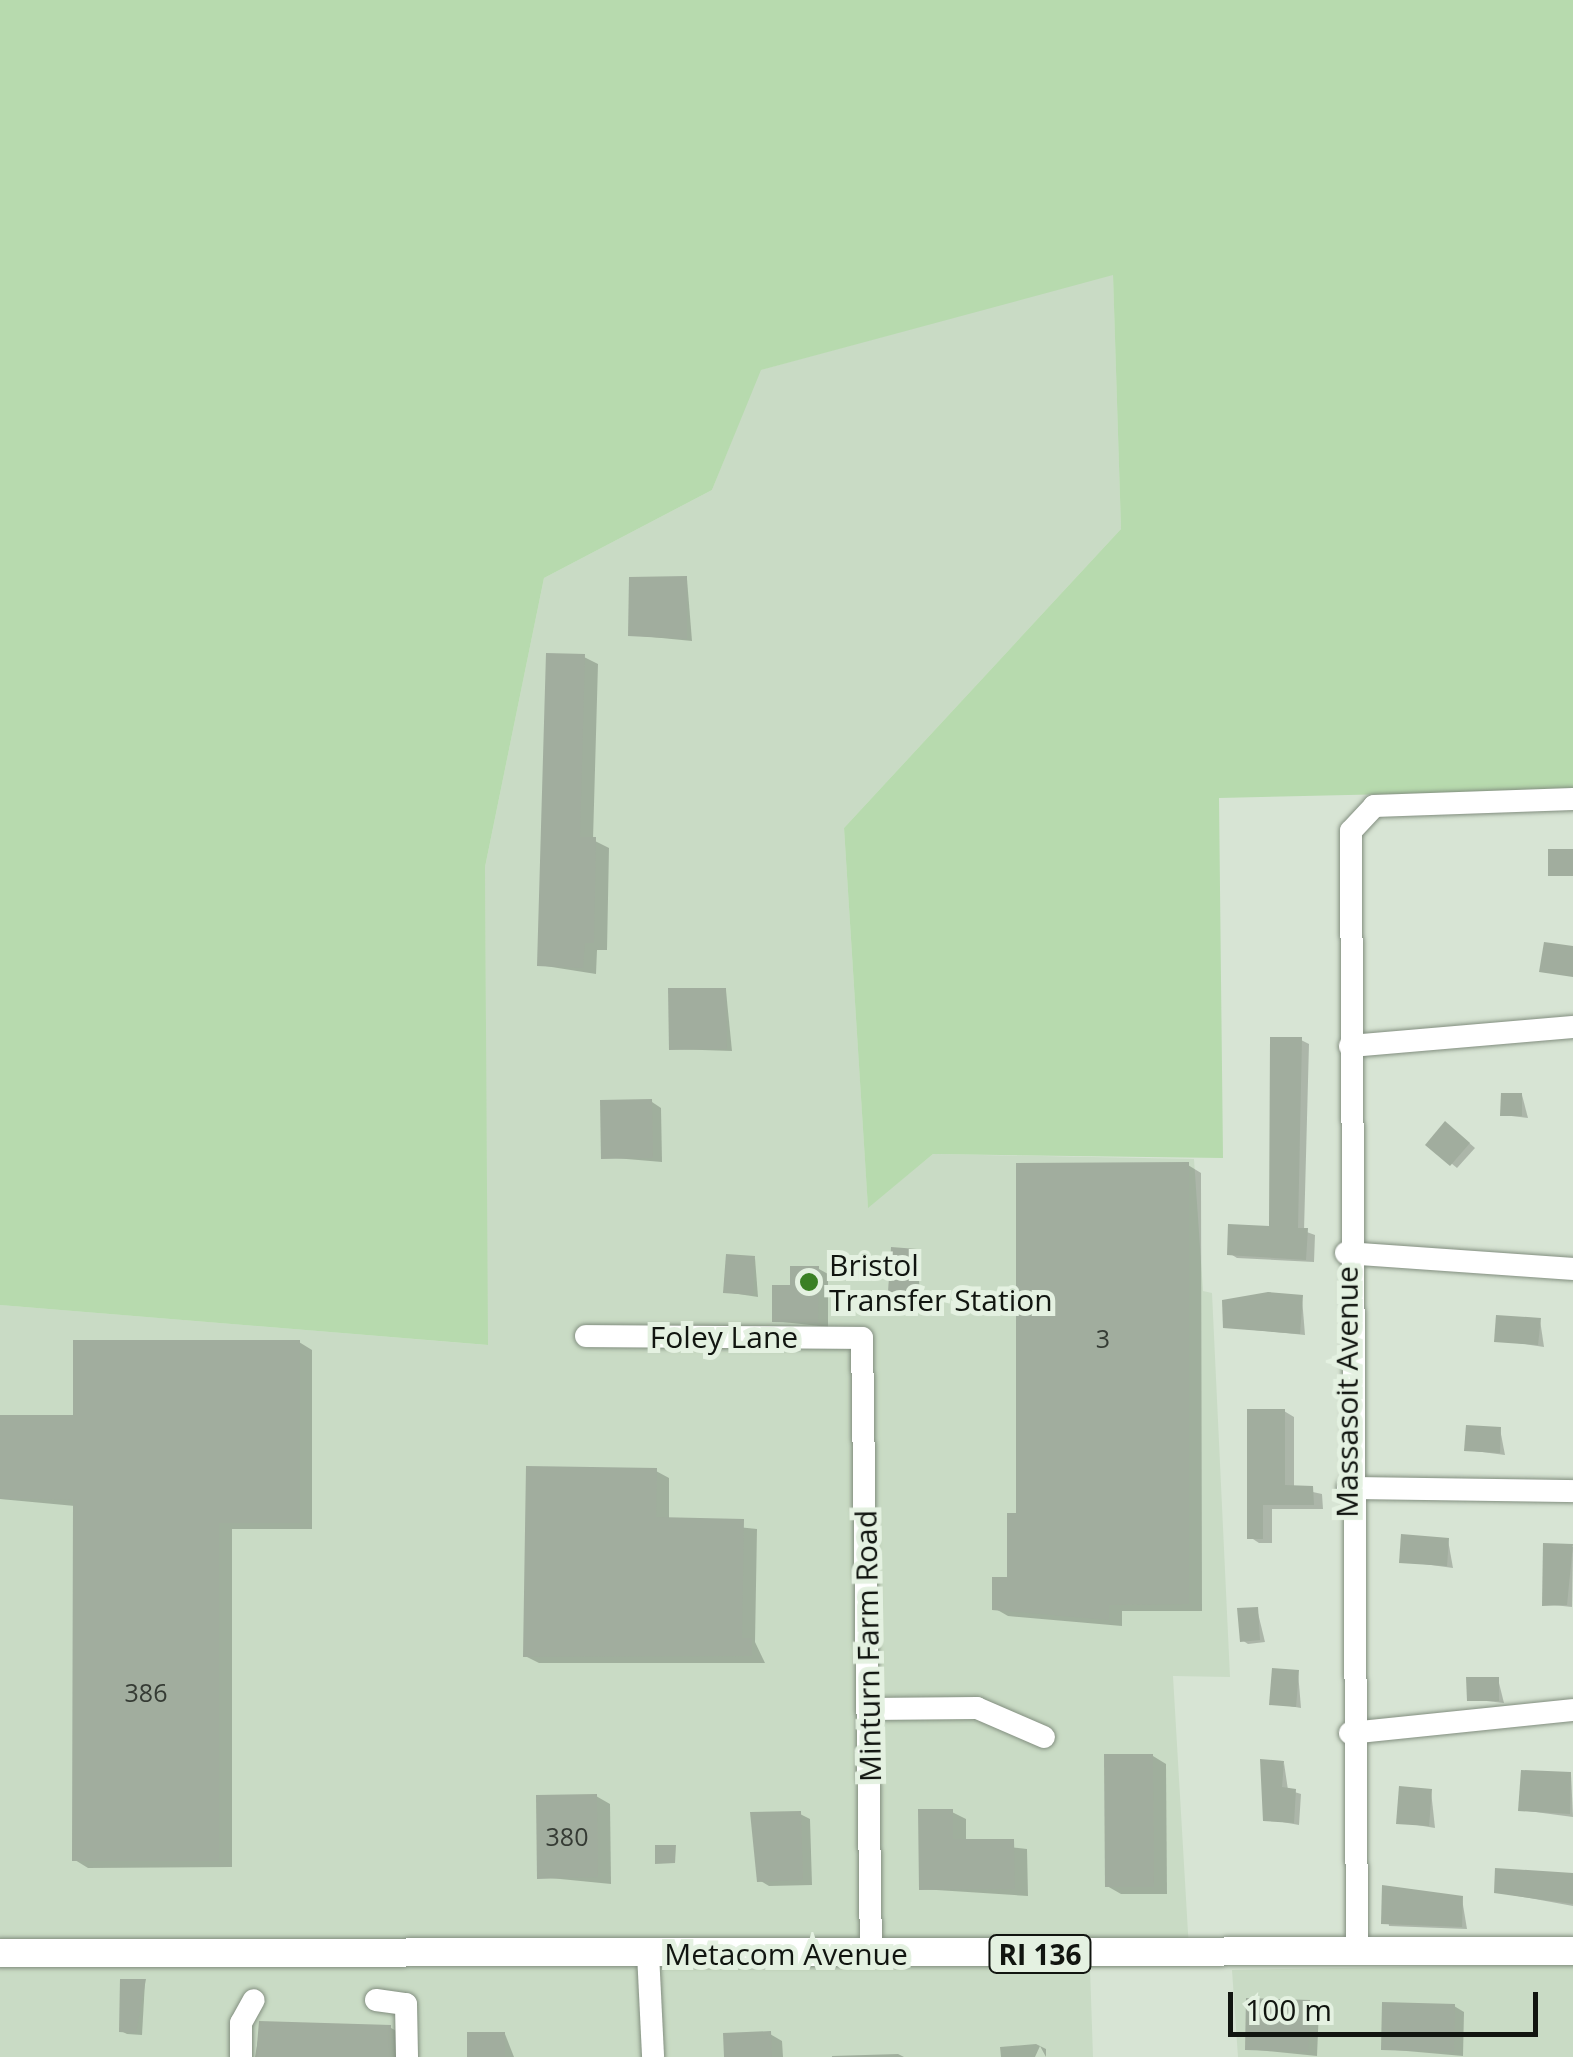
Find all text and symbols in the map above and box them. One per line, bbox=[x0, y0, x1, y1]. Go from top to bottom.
place label: Bristol Transfer Station bbox=[829, 1247, 1053, 1318]
street label: Massasoit Avenue bbox=[1329, 1266, 1365, 1518]
marker: Bristol Transfer Station bbox=[798, 1271, 820, 1293]
street label: Foley Lane bbox=[650, 1319, 798, 1355]
house number: 3 bbox=[1096, 1323, 1110, 1353]
street label: Minturn Farm Road bbox=[848, 1510, 888, 1782]
house number: 386 bbox=[125, 1677, 167, 1707]
house number: 380 bbox=[546, 1821, 588, 1851]
road number: RI 136 bbox=[988, 1931, 1092, 1977]
street label: Metacom Avenue bbox=[664, 1936, 908, 1972]
scale bar bbox=[1233, 1972, 1543, 2034]
text: 100 m bbox=[1245, 1989, 1332, 2030]

